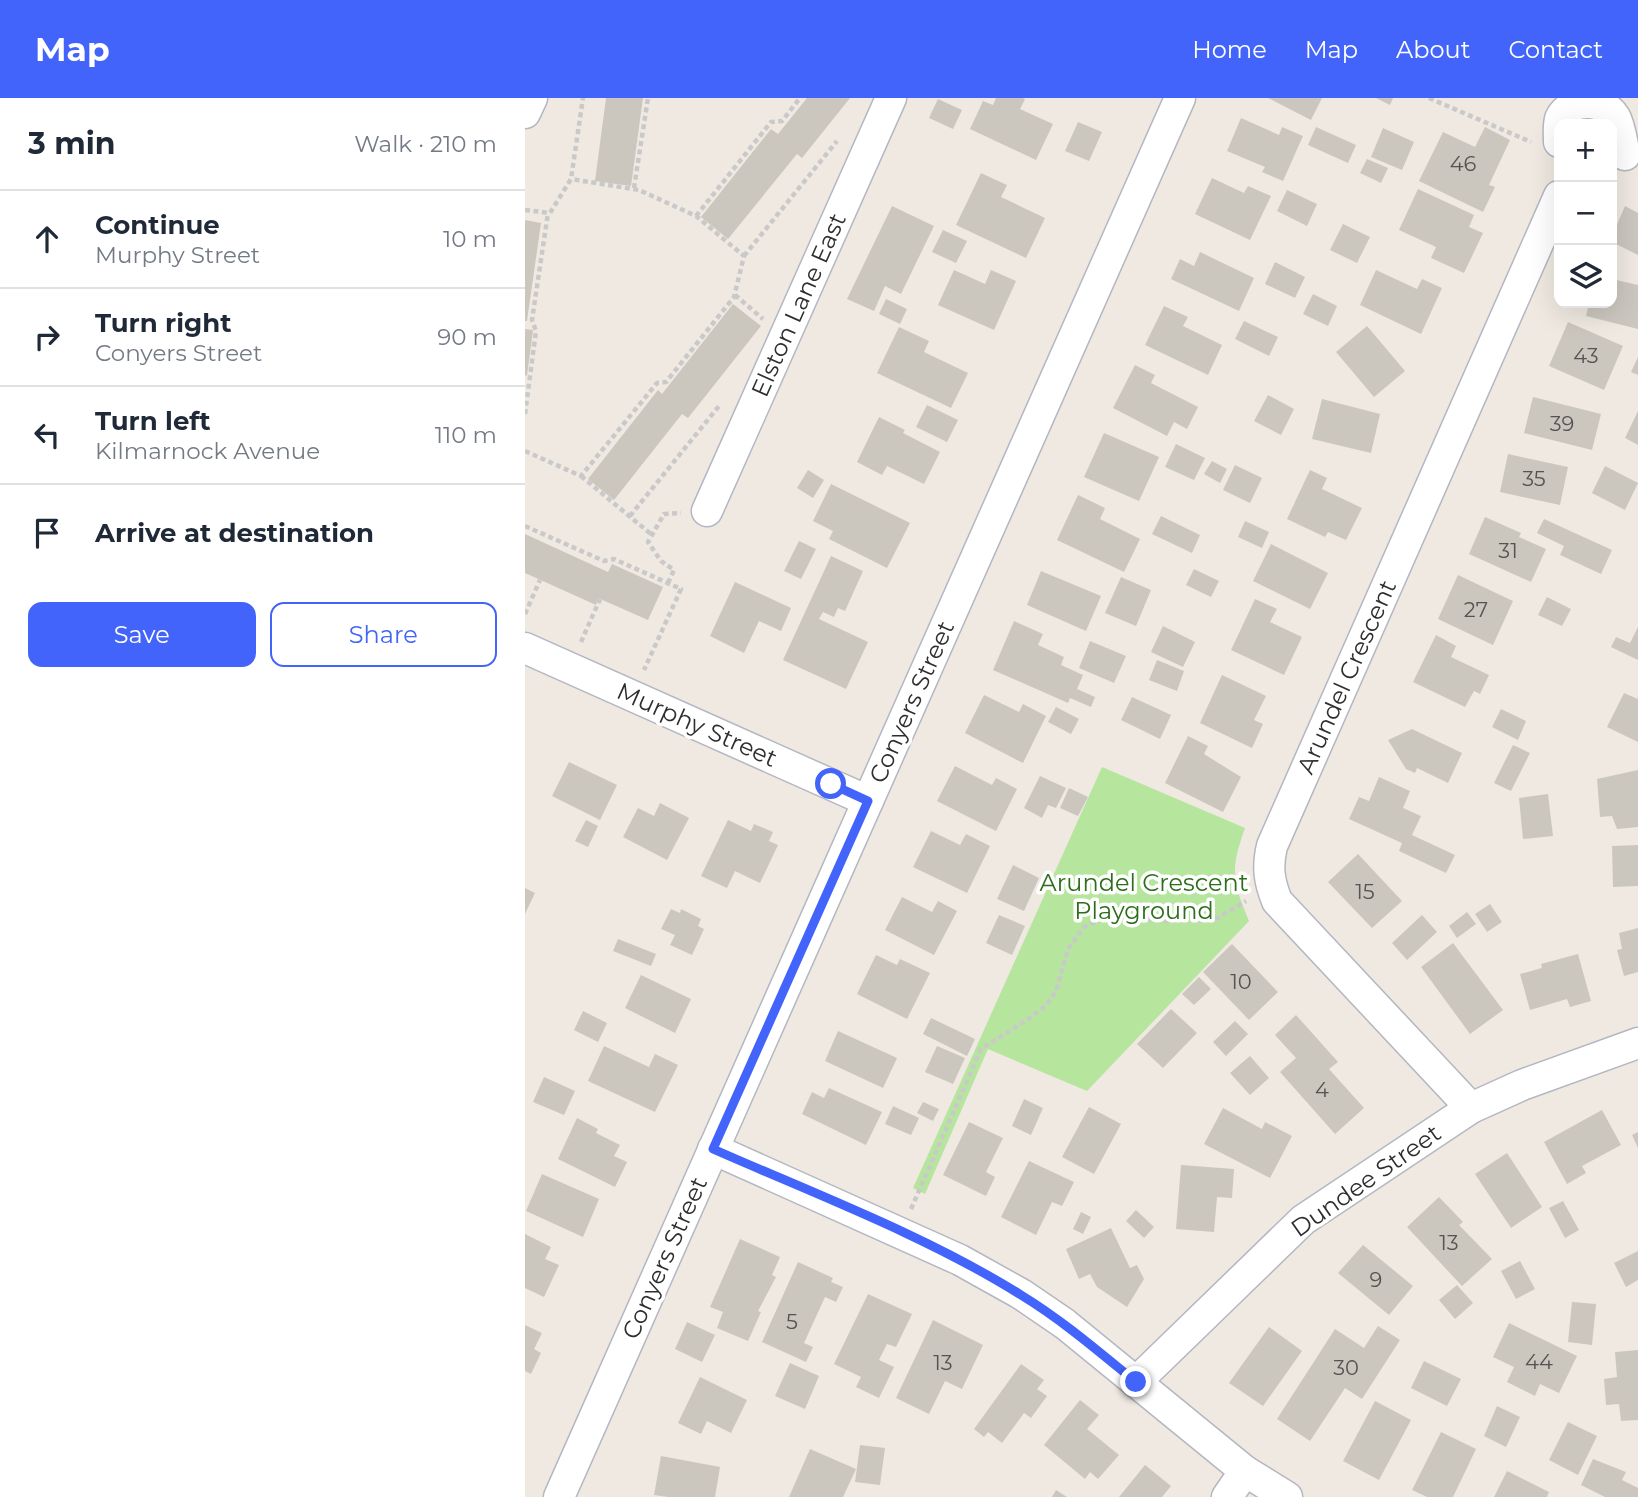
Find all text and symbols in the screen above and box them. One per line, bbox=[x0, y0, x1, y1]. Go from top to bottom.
text: Map bbox=[35, 29, 110, 69]
text: Home bbox=[1192, 35, 1267, 64]
text: Map bbox=[1305, 35, 1358, 64]
text: About bbox=[1396, 35, 1470, 64]
text: Contact bbox=[1508, 35, 1603, 64]
map controls bbox=[1554, 119, 1617, 308]
button: + bbox=[1554, 119, 1617, 182]
text: 3 min bbox=[28, 125, 115, 162]
text: Walk · 210 m bbox=[354, 130, 497, 158]
house number: 46 bbox=[1450, 151, 1477, 176]
button: − bbox=[1554, 182, 1617, 245]
street label: Elston Lane East bbox=[745, 208, 852, 401]
text: Continue bbox=[95, 209, 220, 241]
icon: ahead bbox=[28, 220, 66, 258]
text: 10 m bbox=[443, 225, 497, 253]
text: Murphy Street bbox=[95, 241, 260, 269]
button: layers bbox=[1554, 245, 1617, 308]
text: Turn right bbox=[95, 307, 231, 339]
icon: right bbox=[28, 318, 66, 356]
text: 90 m bbox=[437, 323, 497, 351]
text: Conyers Street bbox=[95, 339, 262, 367]
house number: 43 bbox=[1573, 343, 1599, 368]
text: Turn left bbox=[95, 405, 211, 437]
house number: 39 bbox=[1550, 411, 1574, 436]
icon: left bbox=[28, 416, 66, 454]
text: 110 m bbox=[435, 421, 497, 449]
text: Kilmarnock Avenue bbox=[95, 437, 320, 465]
house number: 35 bbox=[1522, 466, 1546, 491]
icon: arrive bbox=[28, 514, 66, 552]
text: Arrive at destination bbox=[95, 517, 374, 549]
house number: 31 bbox=[1498, 538, 1518, 563]
street label: Arundel Crescent bbox=[1291, 575, 1402, 778]
house number: 27 bbox=[1464, 597, 1488, 622]
button: Save bbox=[28, 602, 256, 667]
button: Share bbox=[270, 602, 497, 667]
street label: Conyers Street bbox=[863, 616, 960, 787]
street label: Murphy Street bbox=[613, 676, 782, 773]
route start bbox=[815, 768, 846, 799]
park label: Arundel Crescent Playground bbox=[1039, 868, 1249, 925]
house number: 15 bbox=[1355, 879, 1375, 904]
house number: 10 bbox=[1230, 969, 1252, 994]
house number: 4 bbox=[1315, 1077, 1329, 1102]
street label: Dundee Street bbox=[1285, 1118, 1446, 1243]
street label: Conyers Street bbox=[616, 1172, 713, 1343]
house number: 13 bbox=[1439, 1230, 1459, 1255]
house number: 9 bbox=[1370, 1267, 1382, 1292]
house number: 5 bbox=[786, 1309, 798, 1334]
house number: 44 bbox=[1525, 1349, 1553, 1374]
house number: 13 bbox=[933, 1350, 953, 1375]
house number: 30 bbox=[1333, 1355, 1359, 1380]
route end bbox=[1120, 1366, 1151, 1397]

